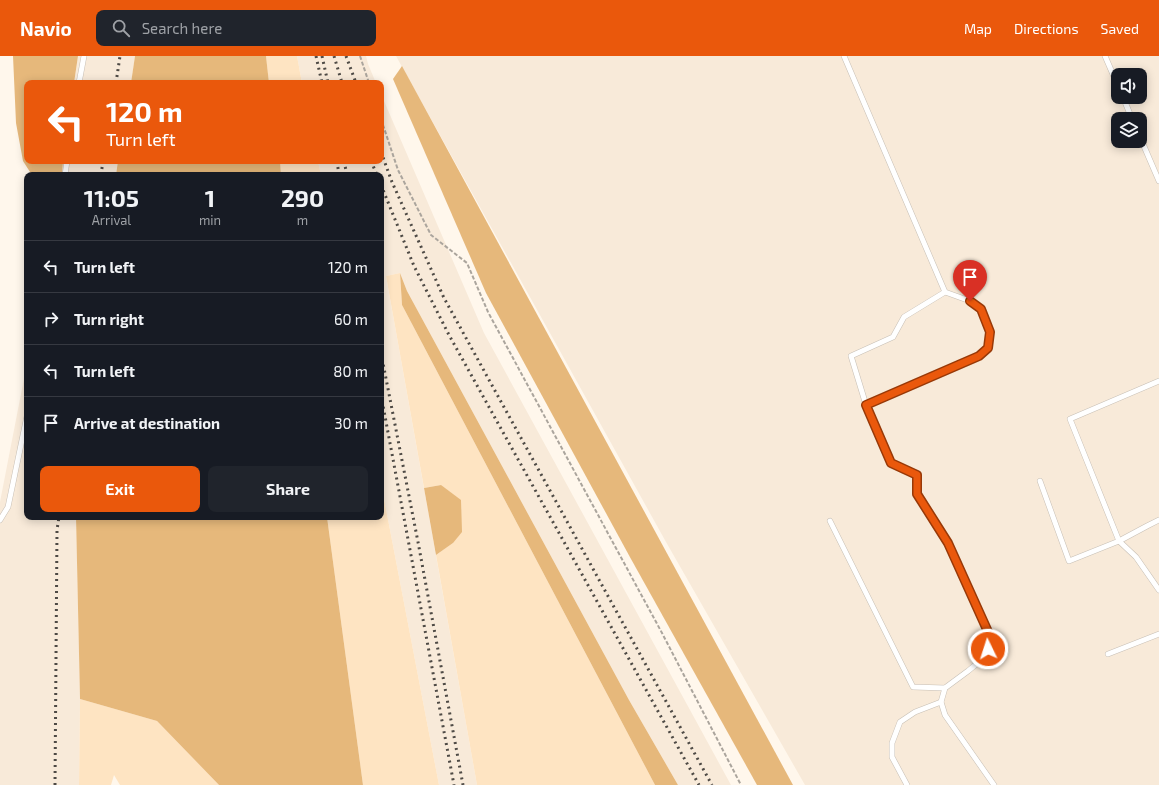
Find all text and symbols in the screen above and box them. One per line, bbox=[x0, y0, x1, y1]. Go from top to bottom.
search box bbox=[96, 10, 376, 46]
text: Navio bbox=[20, 17, 72, 40]
icon: search bbox=[110, 17, 132, 39]
text: Search here bbox=[142, 19, 222, 37]
text: Map bbox=[964, 20, 992, 37]
text: Directions bbox=[1014, 20, 1079, 37]
text: Saved bbox=[1101, 20, 1139, 37]
map controls bbox=[1111, 68, 1147, 148]
button: sound bbox=[1111, 68, 1147, 104]
text: 120 m bbox=[106, 94, 183, 128]
icon: left bbox=[40, 96, 92, 148]
button: layers bbox=[1111, 112, 1147, 148]
text: Turn left bbox=[106, 128, 176, 150]
text: 11:05 bbox=[84, 183, 139, 212]
text: 1 bbox=[205, 183, 215, 212]
text: 290 bbox=[281, 183, 324, 212]
text: Arrival bbox=[92, 212, 131, 228]
text: min bbox=[199, 212, 221, 228]
text: m bbox=[297, 212, 308, 228]
icon: left bbox=[40, 256, 62, 278]
text: Turn left bbox=[74, 258, 135, 276]
text: 120 m bbox=[328, 258, 368, 276]
pin bbox=[953, 260, 987, 301]
icon: arrive bbox=[959, 266, 981, 288]
icon: right bbox=[40, 308, 62, 330]
text: Turn right bbox=[74, 310, 144, 328]
text: 60 m bbox=[334, 310, 368, 328]
icon: left bbox=[40, 360, 62, 382]
text: Turn left bbox=[74, 362, 135, 380]
text: 80 m bbox=[333, 362, 368, 380]
icon: arrive bbox=[40, 412, 62, 434]
text: Arrive at destination bbox=[74, 414, 220, 432]
text: 30 m bbox=[334, 414, 368, 432]
button: Exit bbox=[40, 466, 200, 512]
button: Share bbox=[208, 466, 368, 512]
position arrow bbox=[967, 628, 1009, 670]

